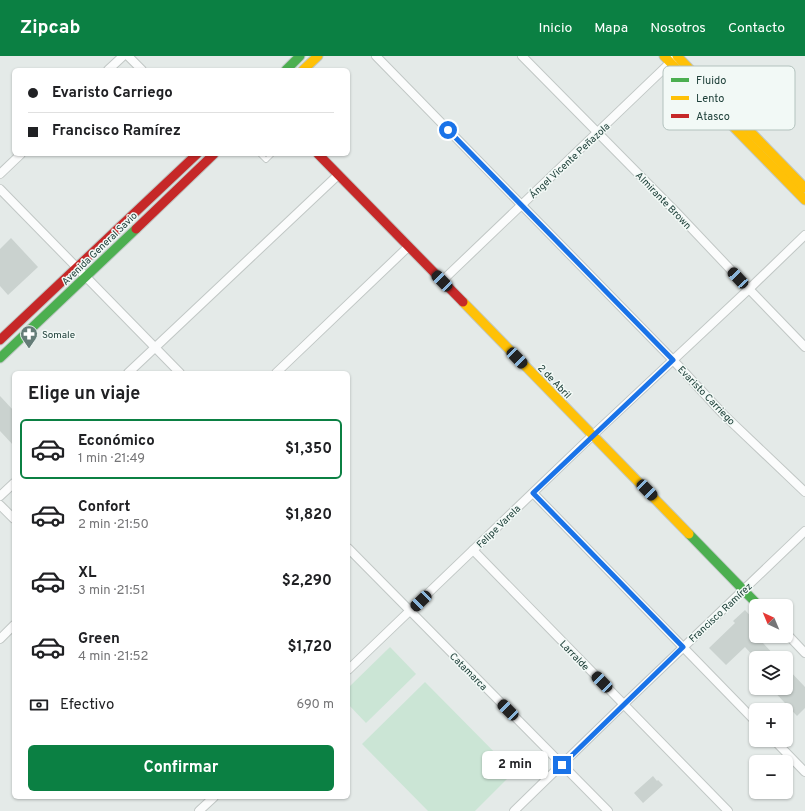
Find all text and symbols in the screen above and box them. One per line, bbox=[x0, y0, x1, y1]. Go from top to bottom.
text: Zipcab bbox=[20, 16, 80, 40]
text: Inicio bbox=[539, 20, 572, 37]
text: Mapa bbox=[594, 20, 628, 37]
text: Nosotros bbox=[650, 20, 706, 37]
text: Contacto bbox=[728, 20, 785, 37]
legend bbox=[663, 66, 795, 130]
text: Fluido bbox=[696, 74, 726, 88]
text: Evaristo Carriego bbox=[52, 84, 173, 103]
text: Lento bbox=[696, 92, 724, 106]
text: Atasco bbox=[696, 110, 730, 124]
street label: Ángel Vicente Peñazola bbox=[527, 120, 613, 202]
route start bbox=[439, 121, 457, 139]
text: Francisco Ramírez bbox=[52, 122, 181, 141]
street label: Almirante Brown bbox=[632, 170, 694, 232]
street label: Avenida General Savio bbox=[59, 209, 141, 289]
car bbox=[725, 265, 751, 291]
car bbox=[429, 268, 455, 294]
pharmacy icon: Somale bbox=[19, 324, 39, 349]
place label: Somale bbox=[42, 329, 75, 342]
car bbox=[504, 345, 530, 371]
street label: 2 de Abril bbox=[534, 362, 573, 402]
street label: Evaristo Carriego bbox=[674, 364, 738, 429]
text: Elige un viaje bbox=[28, 383, 140, 406]
icon: car bbox=[30, 431, 66, 467]
text: Económico bbox=[78, 432, 155, 451]
text: $1,350 bbox=[285, 440, 332, 459]
text: 1 min · 21:49 bbox=[78, 451, 145, 467]
car bbox=[634, 477, 660, 503]
icon: car bbox=[30, 497, 66, 533]
text: Confort bbox=[78, 498, 130, 517]
street label: Felipe Varela bbox=[474, 503, 524, 551]
text: $1,820 bbox=[285, 506, 332, 525]
text: 2 min · 21:50 bbox=[78, 517, 149, 533]
icon: car bbox=[30, 563, 66, 599]
text: XL bbox=[78, 564, 96, 583]
text: $2,290 bbox=[282, 572, 332, 591]
street label: Francisco Ramírez bbox=[687, 580, 755, 646]
text: 3 min · 21:51 bbox=[78, 583, 145, 599]
car bbox=[408, 588, 434, 614]
north arrow bbox=[749, 599, 793, 643]
map controls bbox=[749, 599, 793, 799]
icon: car bbox=[30, 629, 66, 665]
text: Green bbox=[78, 630, 120, 649]
text: $1,720 bbox=[287, 638, 332, 657]
street label: Larralde bbox=[556, 638, 592, 674]
text: 4 min · 21:52 bbox=[78, 649, 149, 665]
street label: Catamarca bbox=[446, 650, 490, 694]
button: layers bbox=[749, 651, 793, 695]
car bbox=[589, 669, 615, 695]
icon: cash bbox=[28, 694, 50, 716]
text: Efectivo bbox=[60, 696, 114, 715]
text: 690 m bbox=[297, 697, 334, 713]
car bbox=[495, 697, 521, 723]
button: + bbox=[749, 703, 793, 747]
button: Confirmar bbox=[28, 745, 334, 791]
callout: 2 min bbox=[482, 751, 548, 779]
button: − bbox=[749, 755, 793, 799]
route end bbox=[553, 756, 571, 774]
text: 2 min bbox=[498, 757, 532, 773]

